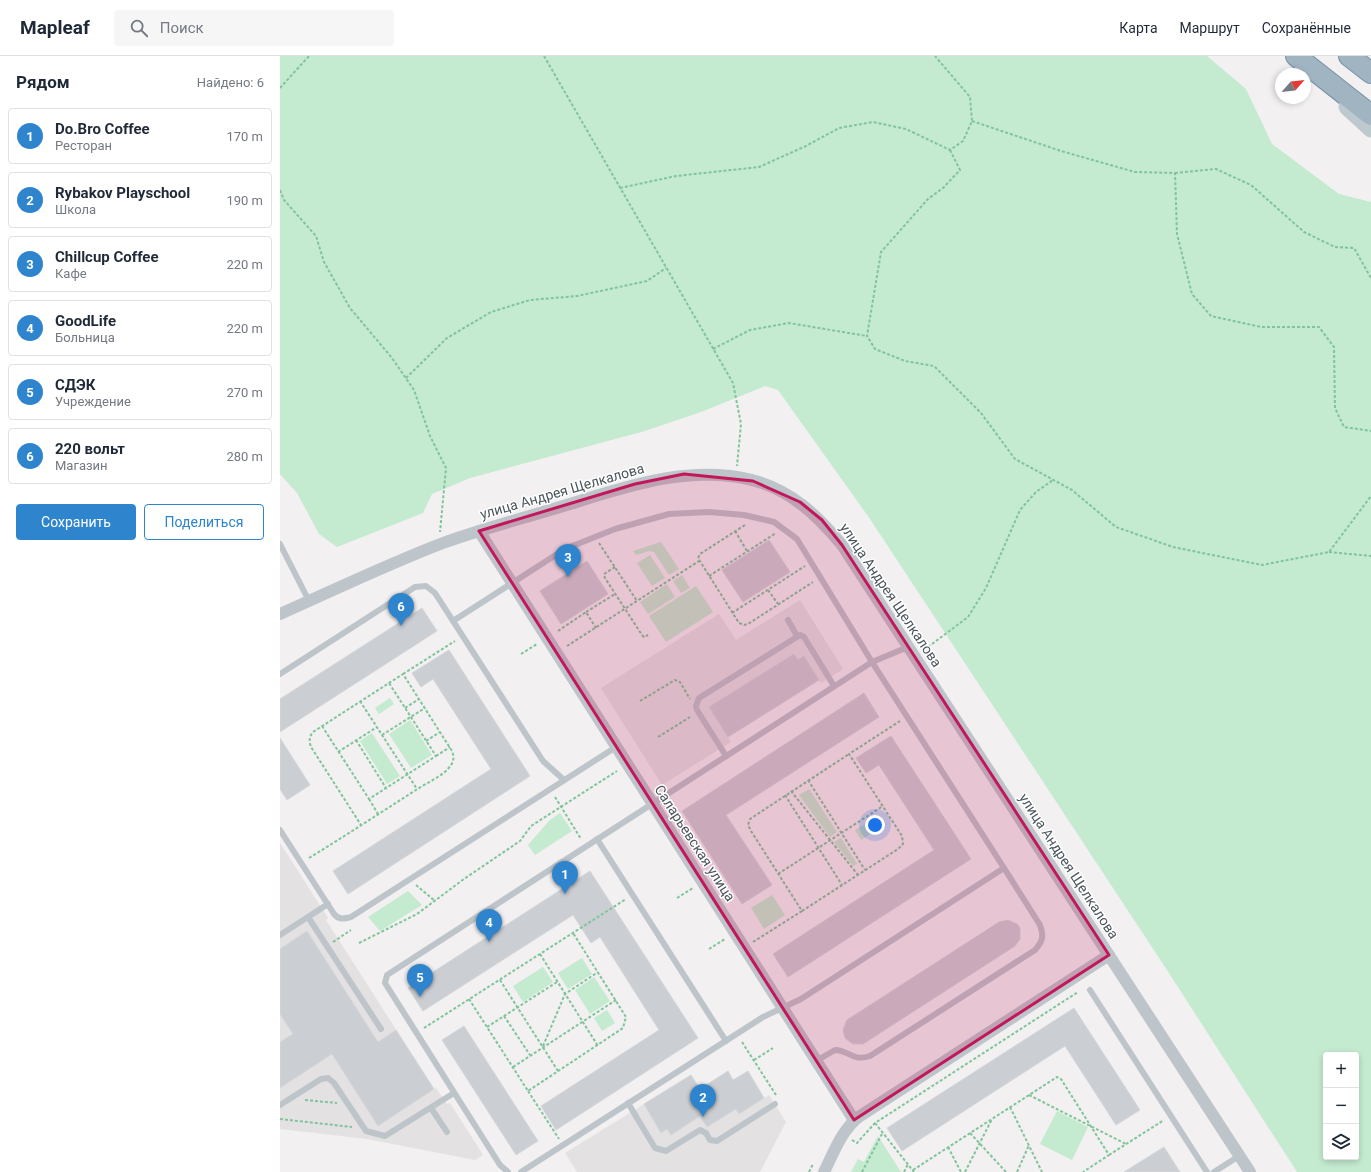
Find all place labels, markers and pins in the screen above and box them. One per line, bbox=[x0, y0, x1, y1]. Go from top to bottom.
pin: 3 bbox=[555, 544, 581, 577]
pin: 6 bbox=[388, 593, 414, 626]
pin: 1 bbox=[552, 861, 578, 894]
pin: 4 bbox=[476, 909, 502, 942]
pin: 5 bbox=[407, 964, 433, 997]
pin: 2 bbox=[690, 1084, 716, 1117]

